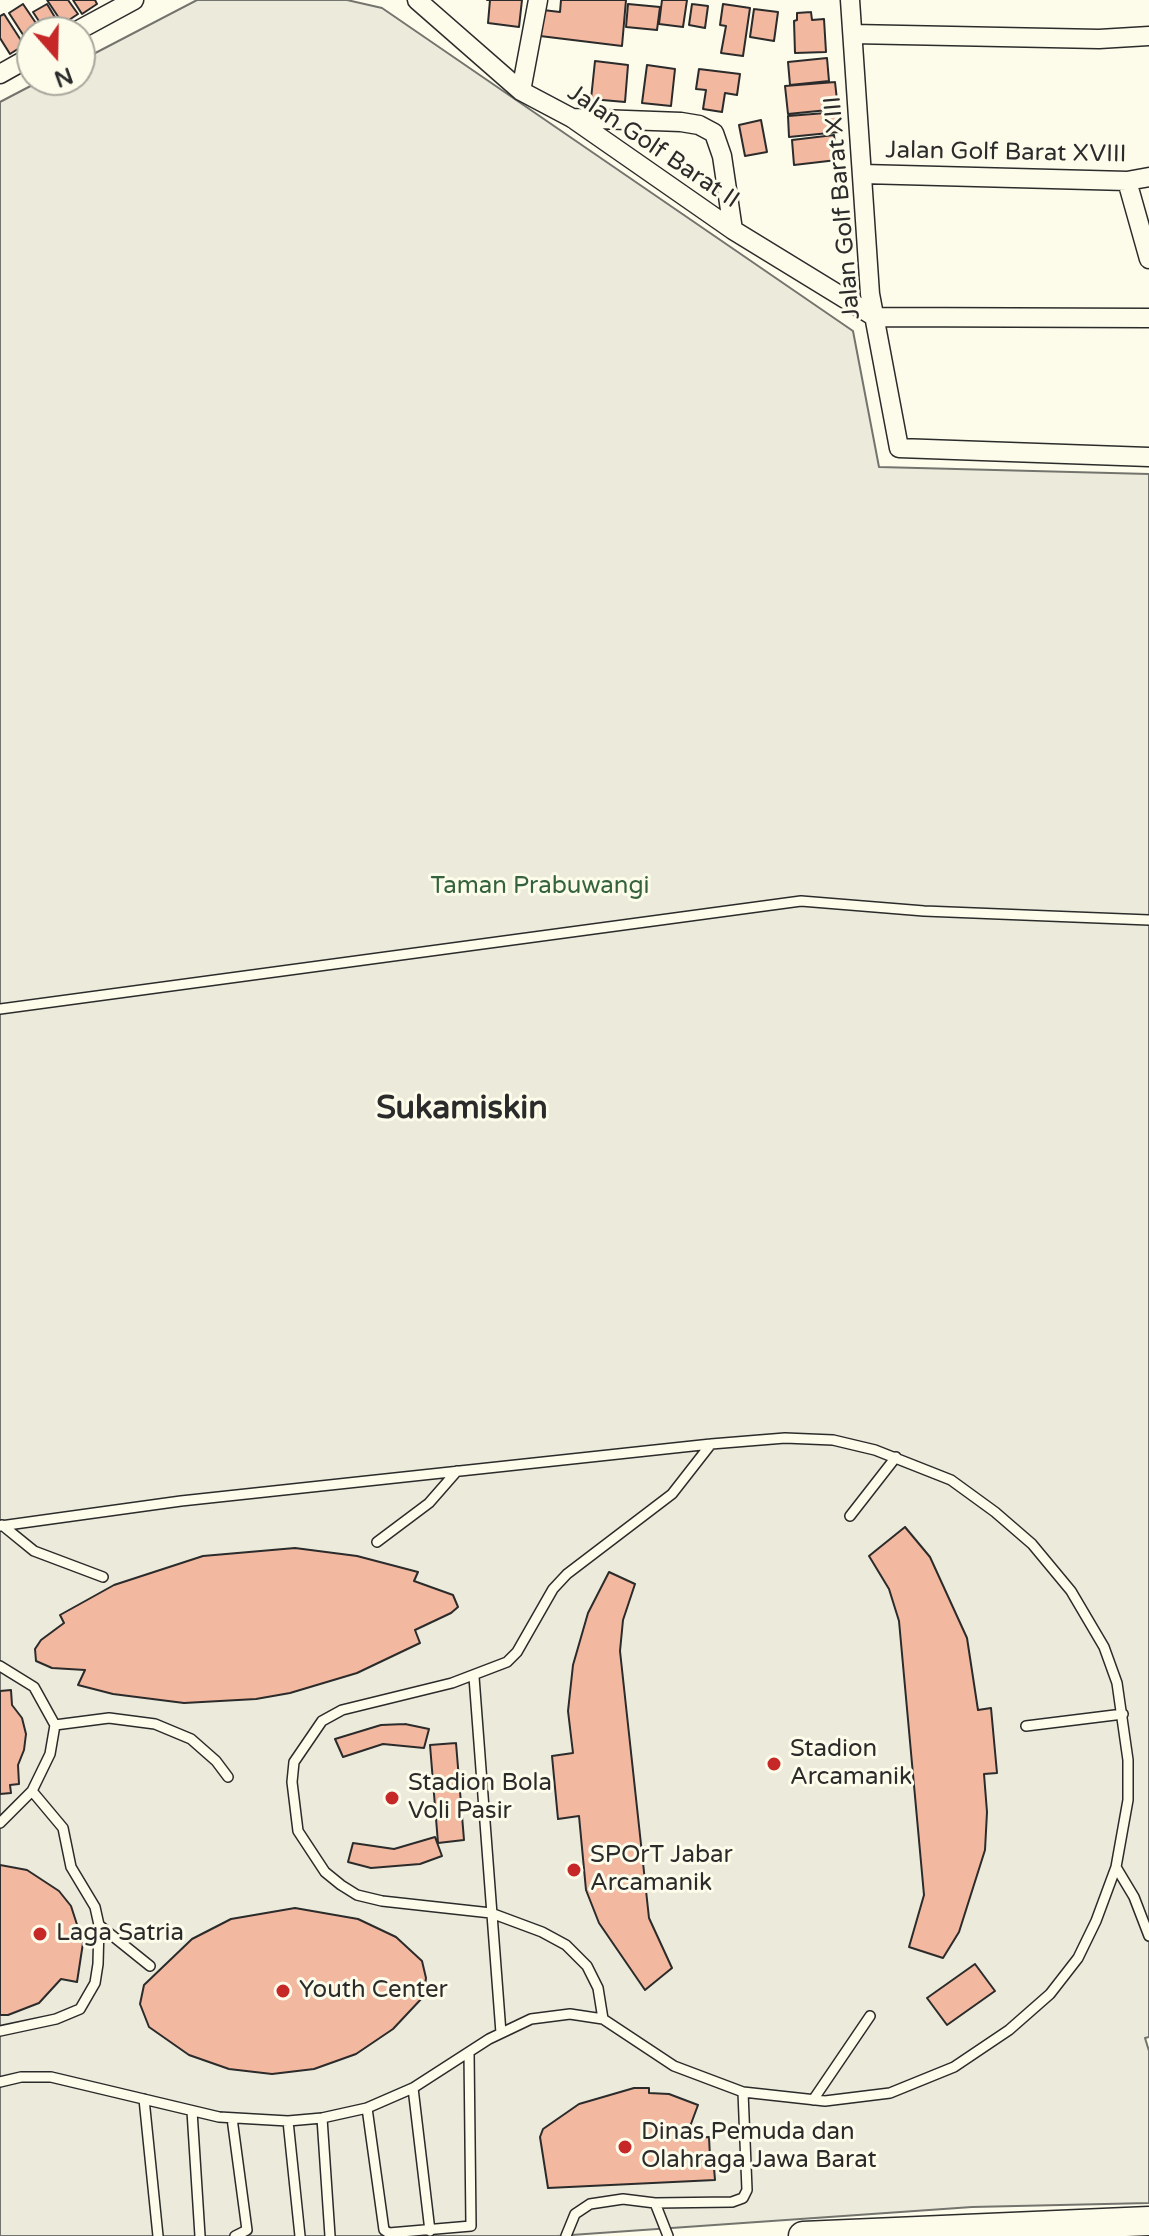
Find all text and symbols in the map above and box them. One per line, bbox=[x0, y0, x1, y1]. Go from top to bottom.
north arrow bbox=[16, 16, 96, 96]
text: N bbox=[51, 61, 76, 92]
street label: Jalan Golf Barat II bbox=[562, 79, 744, 215]
street label: Jalan Golf Barat XIII bbox=[819, 95, 867, 321]
street label: Jalan Golf Barat XVIII bbox=[885, 136, 1127, 170]
park label: Taman Prabuwangi bbox=[430, 873, 650, 901]
district label: Sukamiskin bbox=[376, 1091, 548, 1129]
place label: Stadion Arcamanik bbox=[790, 1736, 912, 1792]
marker: Stadion Arcamanik bbox=[765, 1755, 783, 1773]
place label: Stadion Bola Voli Pasir bbox=[408, 1770, 552, 1826]
marker: Stadion Bola Voli Pasir bbox=[383, 1789, 401, 1807]
place label: SPOrT Jabar Arcamanik bbox=[590, 1842, 733, 1898]
marker: SPOrT Jabar Arcamanik bbox=[565, 1861, 583, 1879]
place label: Laga Satria bbox=[56, 1920, 184, 1948]
marker: Laga Satria bbox=[31, 1925, 49, 1943]
place label: Youth Center bbox=[299, 1977, 448, 2005]
marker: Youth Center bbox=[274, 1982, 292, 2000]
place label: Dinas Pemuda dan Olahraga Jawa Barat bbox=[641, 2119, 877, 2175]
marker: Dinas Pemuda dan Olahraga Jawa Barat bbox=[616, 2138, 634, 2156]

